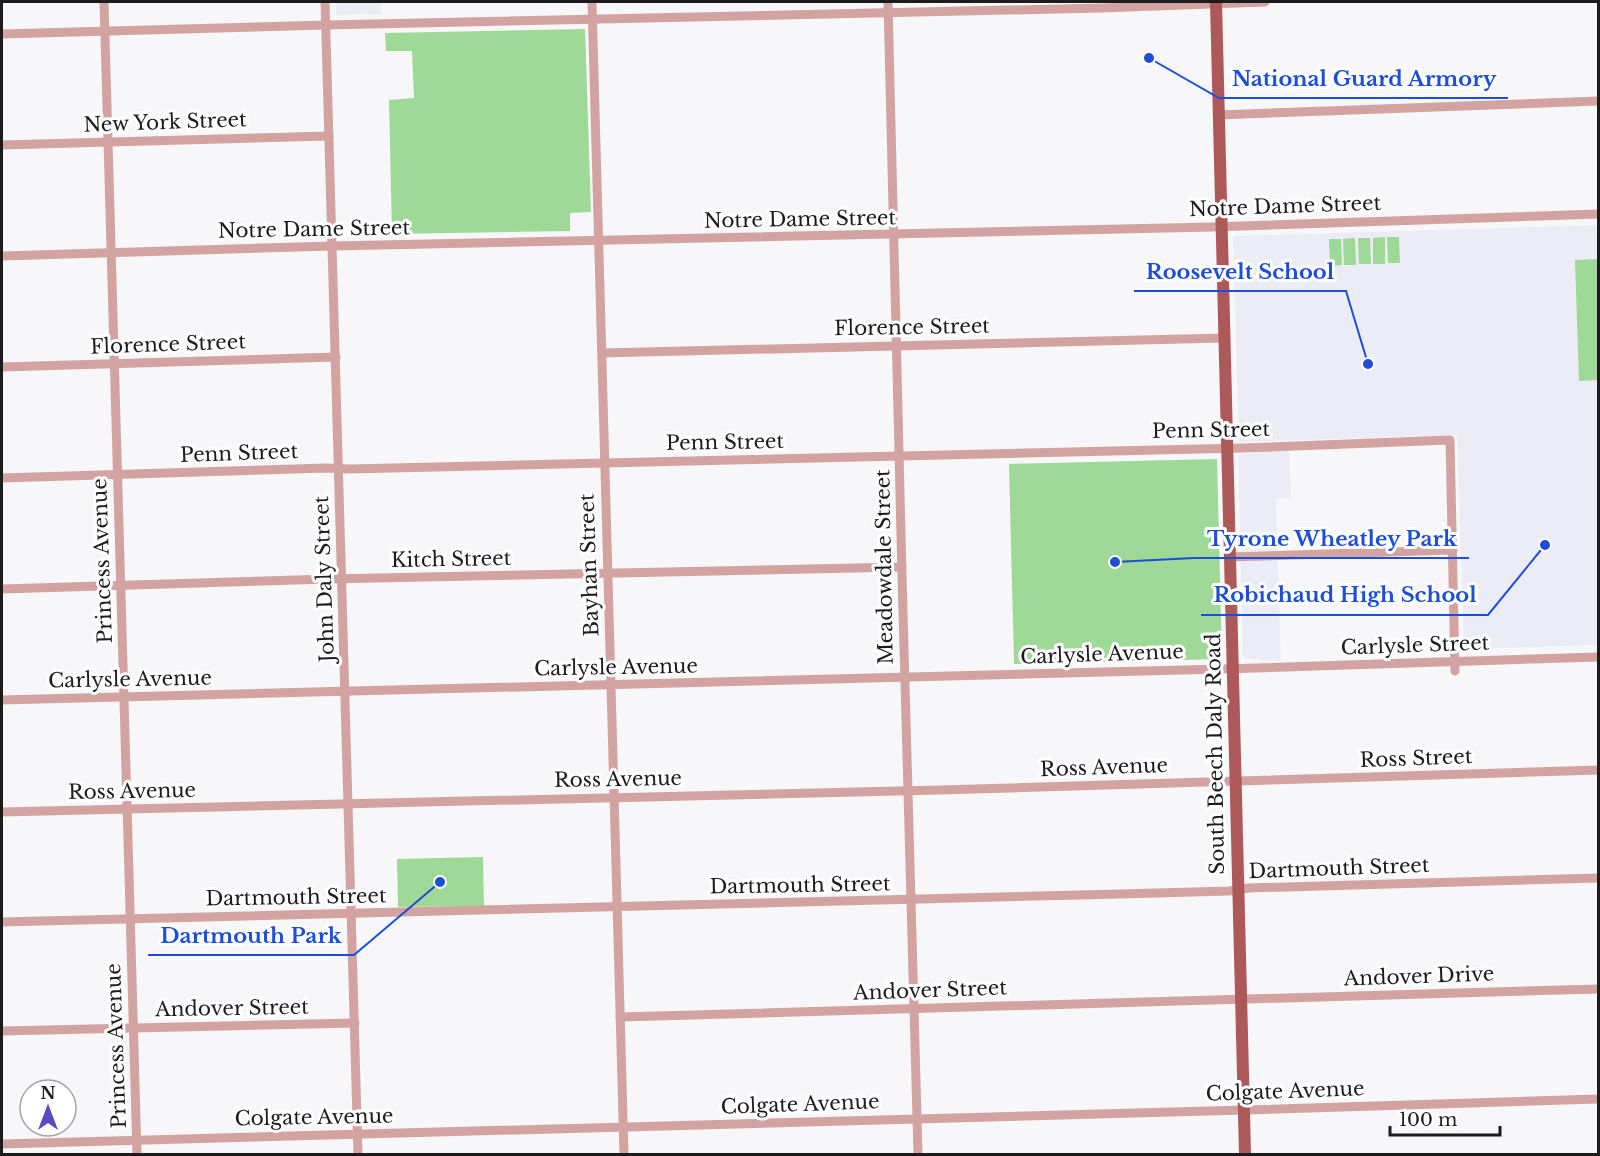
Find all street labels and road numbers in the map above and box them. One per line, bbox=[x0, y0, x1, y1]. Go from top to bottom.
street label: New York Street bbox=[83, 107, 247, 137]
street label: Notre Dame Street bbox=[1189, 191, 1382, 221]
street label: Notre Dame Street bbox=[704, 205, 897, 233]
street label: Notre Dame Street bbox=[218, 215, 411, 243]
street label: Florence Street bbox=[834, 314, 990, 340]
street label: Florence Street bbox=[90, 329, 247, 359]
street label: Penn Street bbox=[1152, 417, 1271, 443]
street label: Penn Street bbox=[666, 429, 785, 455]
street label: Penn Street bbox=[180, 439, 299, 467]
street label: Meadowdale Street bbox=[870, 469, 898, 665]
street label: Princess Avenue bbox=[87, 478, 117, 644]
street label: Bayhan Street bbox=[574, 493, 603, 637]
street label: John Daly Street bbox=[309, 495, 339, 666]
street label: Kitch Street bbox=[391, 546, 512, 572]
street label: Carlysle Street bbox=[1340, 630, 1490, 660]
street label: South Beech Daly Road bbox=[1201, 633, 1229, 875]
street label: Carlysle Avenue bbox=[1020, 639, 1184, 669]
street label: Carlysle Avenue bbox=[534, 654, 698, 680]
street label: Carlysle Avenue bbox=[48, 666, 212, 692]
street label: Ross Street bbox=[1359, 744, 1473, 772]
street label: Ross Avenue bbox=[1040, 753, 1168, 781]
street label: Ross Avenue bbox=[554, 766, 682, 792]
street label: Ross Avenue bbox=[68, 778, 196, 804]
street label: Dartmouth Street bbox=[1248, 853, 1430, 883]
street label: Dartmouth Street bbox=[709, 871, 891, 899]
street label: Dartmouth Street bbox=[205, 883, 387, 911]
street label: Andover Drive bbox=[1342, 961, 1495, 991]
street label: Princess Avenue bbox=[101, 963, 131, 1129]
street label: Andover Street bbox=[852, 975, 1008, 1005]
street label: Andover Street bbox=[154, 995, 309, 1021]
street label: Colgate Avenue bbox=[1205, 1076, 1365, 1106]
street label: Colgate Avenue bbox=[720, 1089, 880, 1119]
street label: Colgate Avenue bbox=[234, 1104, 394, 1130]

